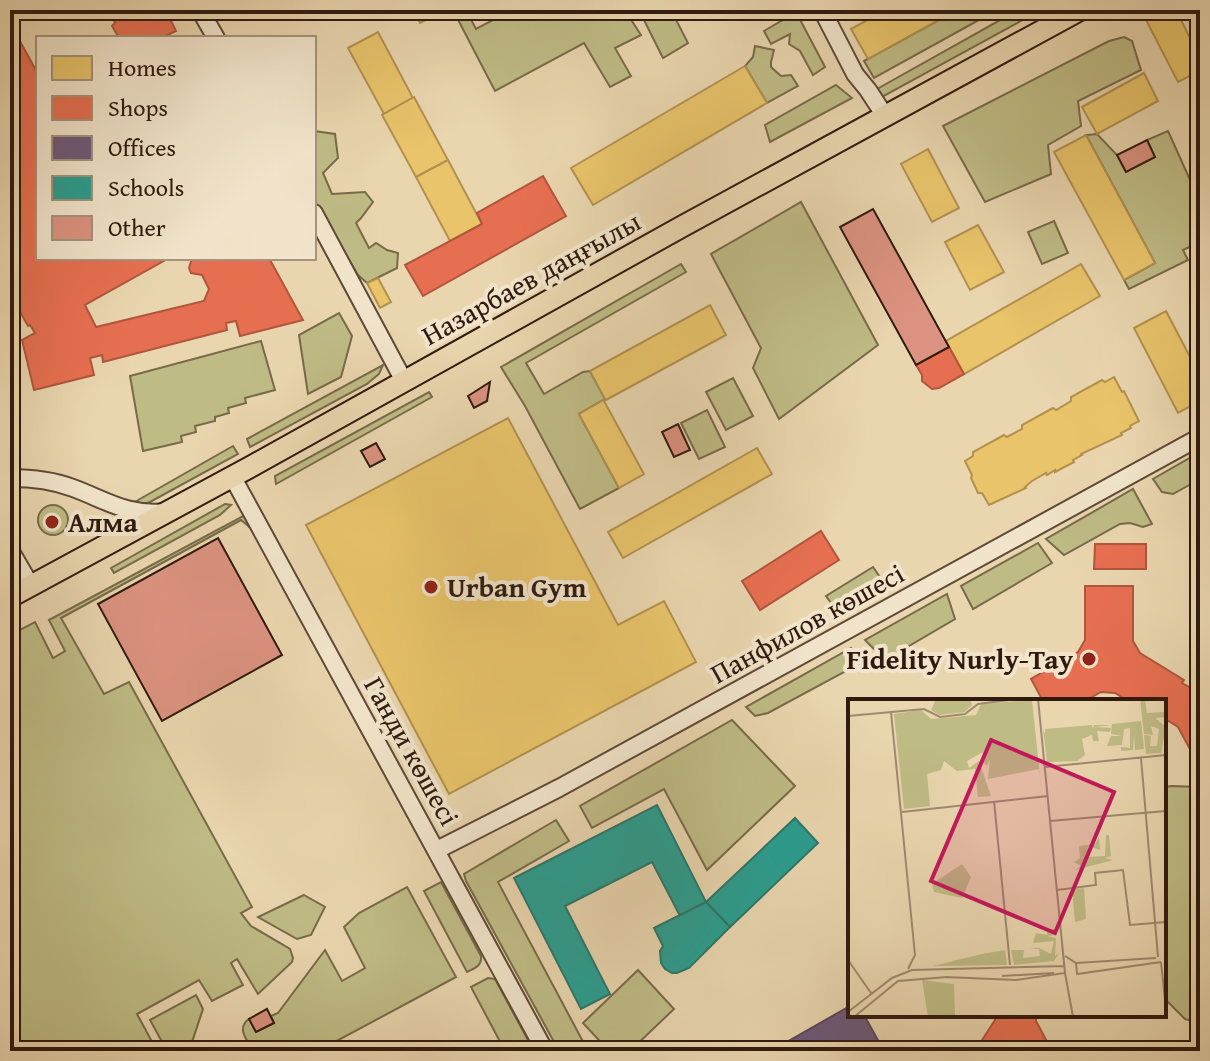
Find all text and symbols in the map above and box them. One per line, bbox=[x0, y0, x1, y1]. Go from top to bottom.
legend bbox=[36, 36, 316, 260]
text: Homes bbox=[108, 50, 177, 85]
text: Shops bbox=[108, 90, 168, 125]
text: Offices bbox=[108, 130, 176, 165]
text: Schools bbox=[108, 170, 184, 205]
street label: Назарбаев даңғылы bbox=[414, 200, 648, 355]
text: Other bbox=[108, 210, 166, 245]
place label: Алма bbox=[68, 501, 138, 542]
marker: Алма bbox=[43, 513, 61, 531]
street label: Панфилов көшесі bbox=[702, 552, 911, 693]
place label: Urban Gym bbox=[447, 566, 586, 607]
marker: Urban Gym bbox=[422, 578, 440, 596]
place label: Fidelity Nurly-Tay bbox=[847, 638, 1074, 679]
marker: Fidelity Nurly-Tay bbox=[1080, 650, 1098, 668]
street label: Ганди көшесі bbox=[355, 669, 470, 833]
inset map bbox=[848, 699, 1166, 1017]

